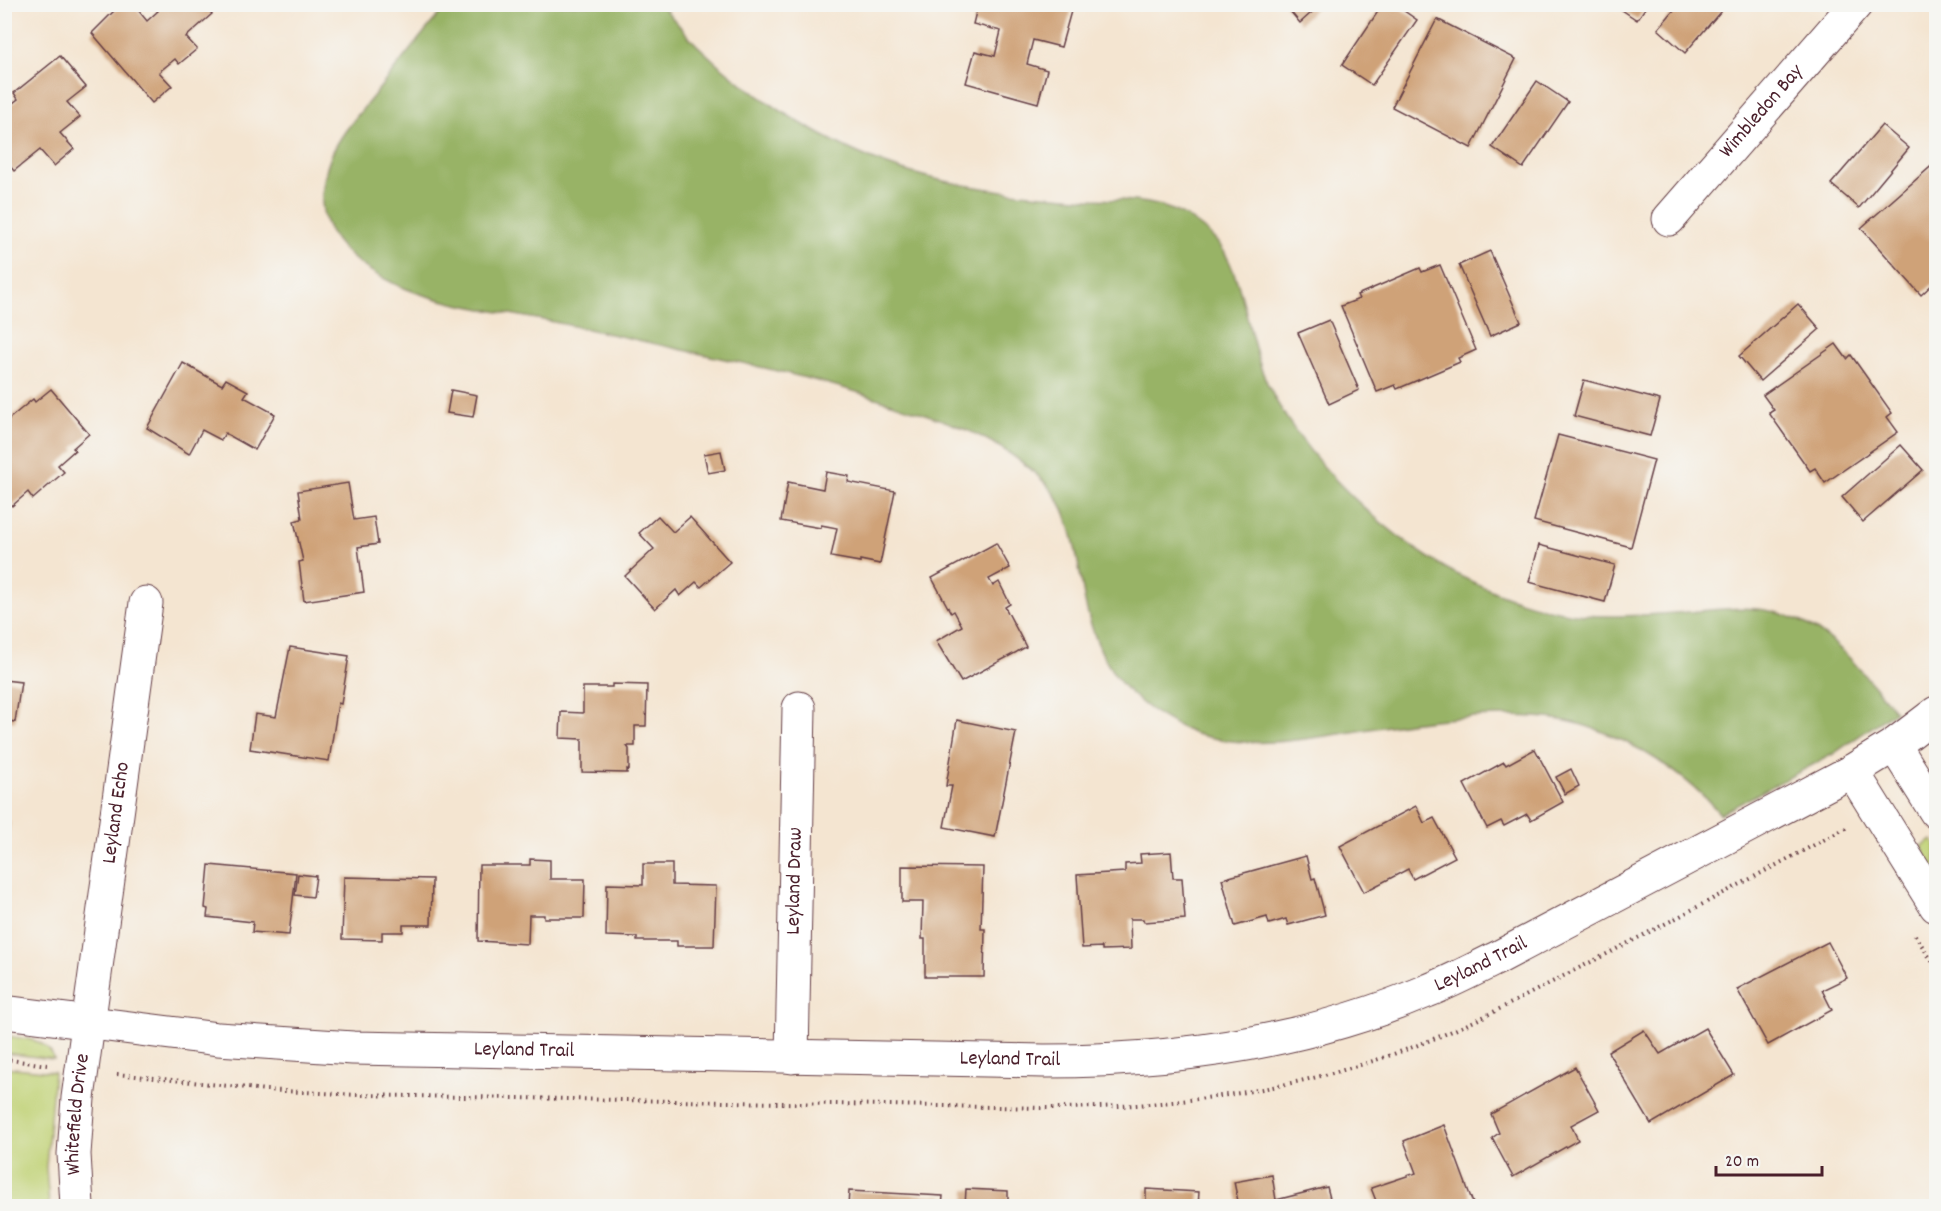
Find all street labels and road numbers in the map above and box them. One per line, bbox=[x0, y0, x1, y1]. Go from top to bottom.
street label: Wimbledon Bay bbox=[1713, 58, 1812, 165]
street label: Leyland Echo bbox=[95, 760, 139, 866]
street label: Leyland Draw bbox=[779, 827, 812, 935]
street label: Leyland Trail bbox=[1430, 930, 1533, 1001]
street label: Leyland Trail bbox=[473, 1035, 574, 1067]
street label: Leyland Trail bbox=[959, 1044, 1060, 1076]
street label: Whitefield Drive bbox=[59, 1052, 99, 1176]

